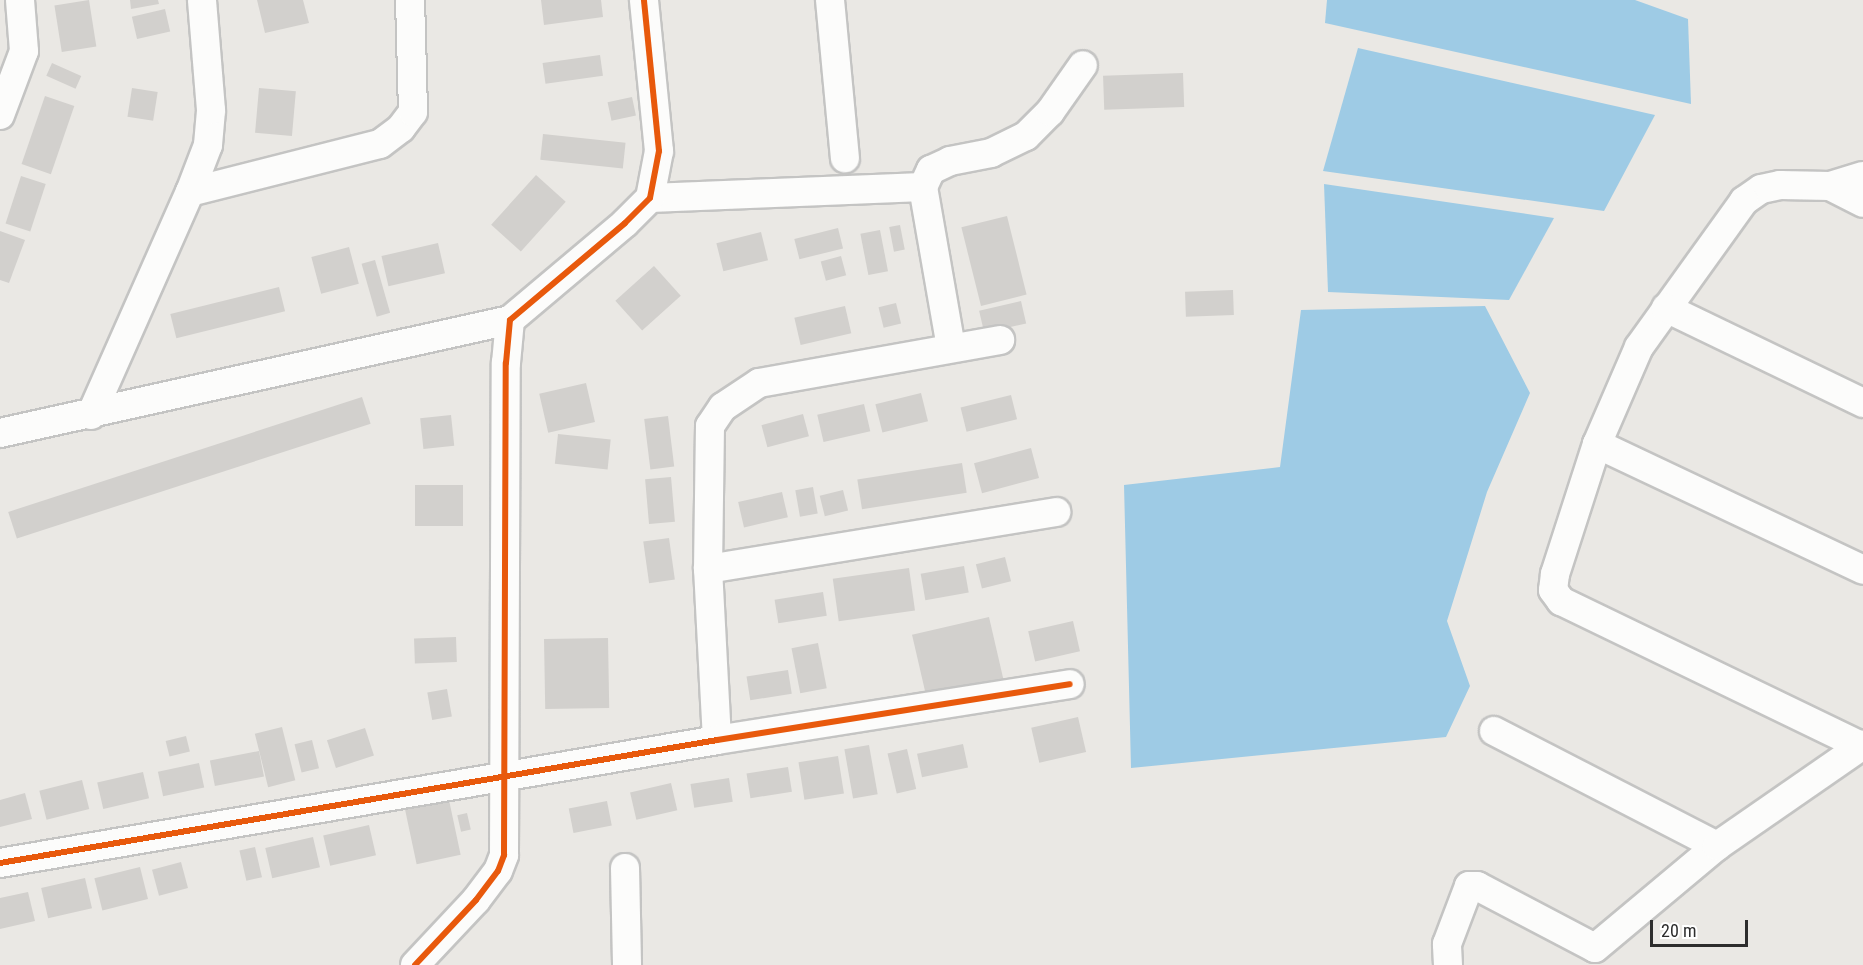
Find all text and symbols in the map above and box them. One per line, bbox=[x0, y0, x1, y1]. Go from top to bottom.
scale bar bbox=[1653, 908, 1750, 946]
text: 20 m bbox=[1661, 920, 1696, 941]

